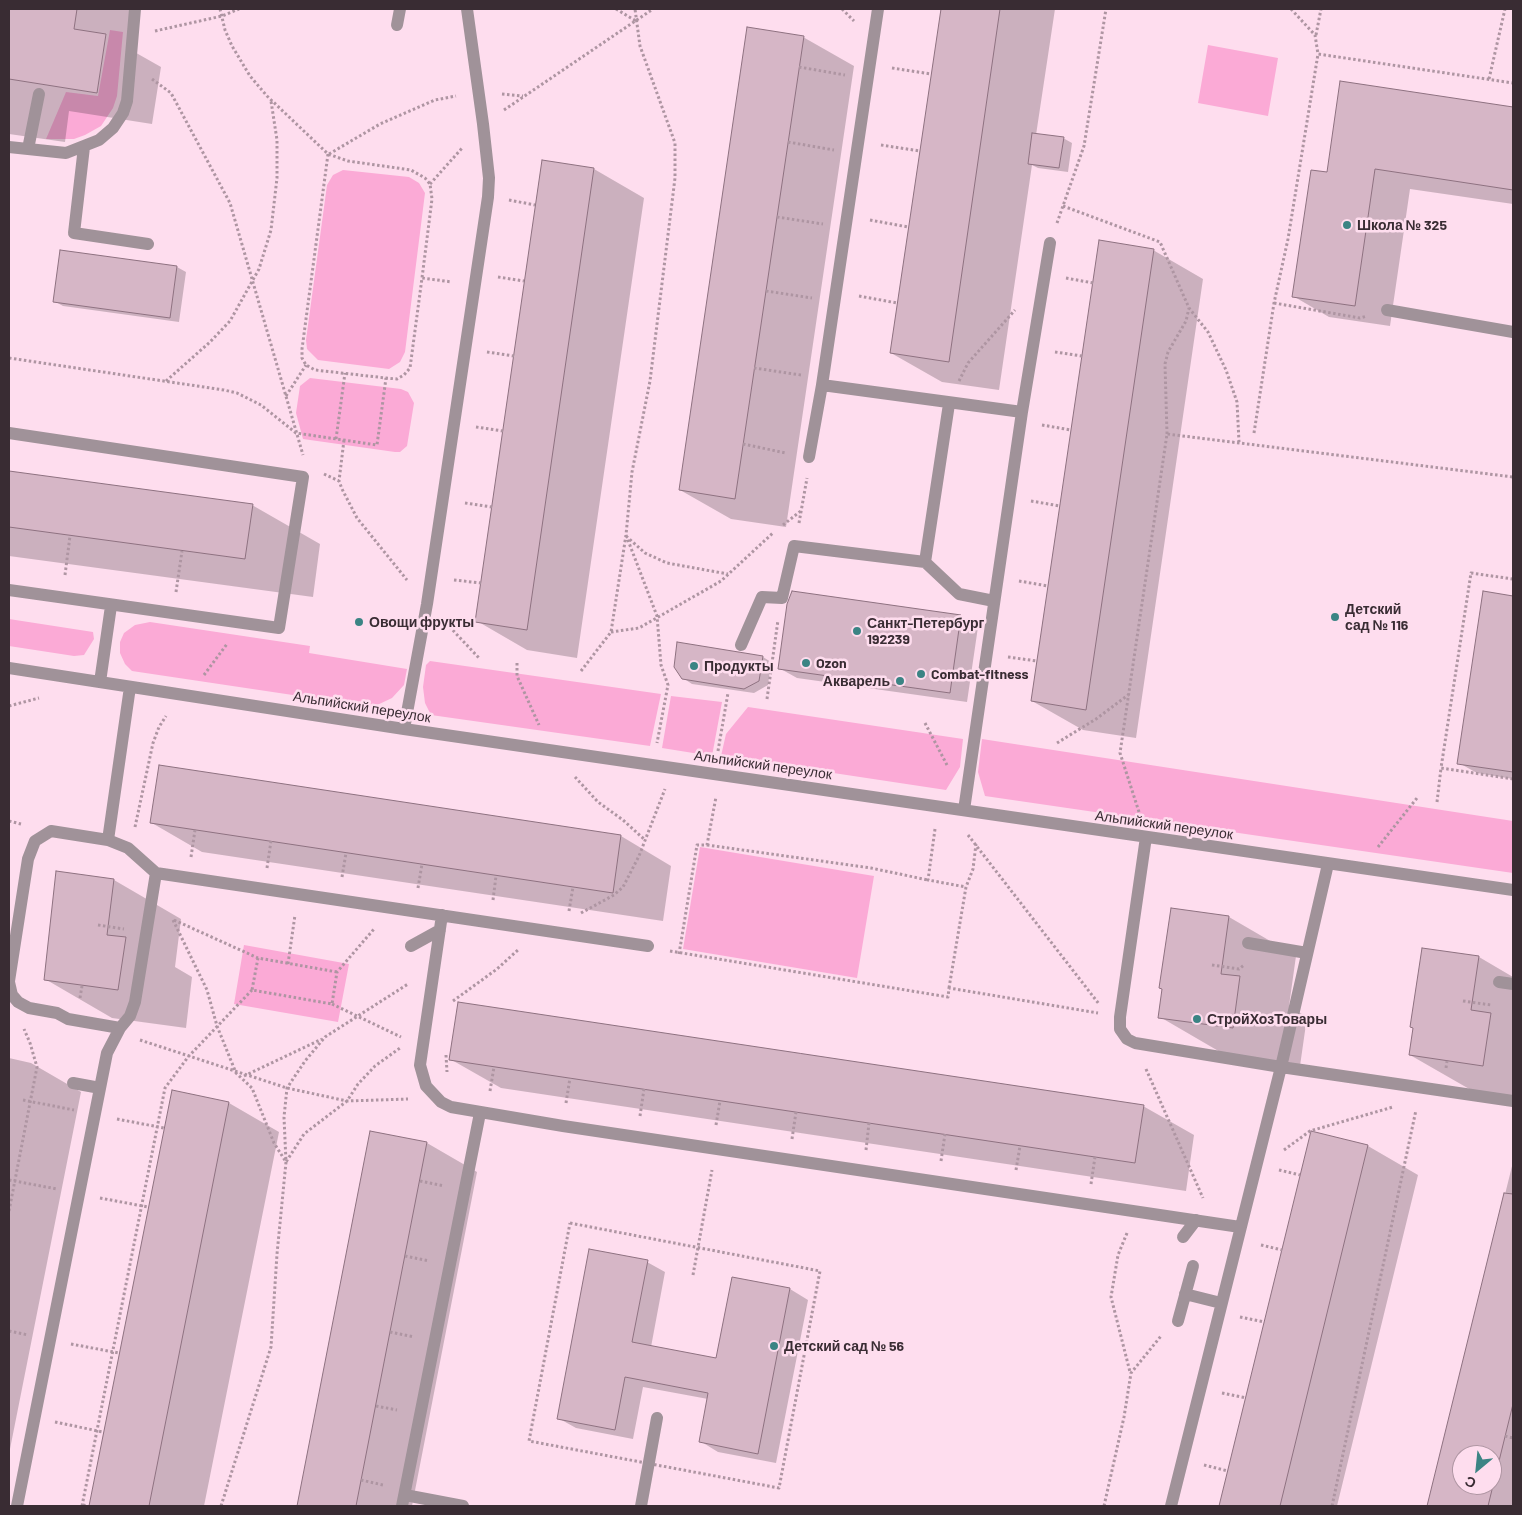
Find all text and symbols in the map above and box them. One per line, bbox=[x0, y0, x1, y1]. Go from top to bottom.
place label: Школа № 325 bbox=[1357, 217, 1447, 233]
marker: Школа № 325 bbox=[1341, 219, 1353, 231]
place label: Детский сад № 116 bbox=[1345, 601, 1408, 634]
marker: Детский сад № 116 bbox=[1329, 611, 1341, 623]
place label: Овощи фрукты bbox=[369, 614, 474, 630]
place label: Санкт-Петербург 192239 bbox=[867, 615, 984, 648]
marker: Овощи фрукты bbox=[353, 616, 365, 628]
marker: Санкт-Петербург 192239 bbox=[851, 625, 863, 637]
place label: Ozon bbox=[816, 655, 847, 671]
marker: Ozon bbox=[800, 657, 812, 669]
place label: Продукты bbox=[704, 658, 774, 674]
marker: Продукты bbox=[688, 660, 700, 672]
place label: Combat-fitness bbox=[931, 666, 1028, 682]
marker: Combat-fitness bbox=[915, 668, 927, 680]
place label: Акварель bbox=[823, 673, 890, 689]
marker: Акварель bbox=[894, 675, 906, 687]
street label: Альпийский переулок bbox=[292, 688, 432, 726]
street label: Альпийский переулок bbox=[693, 747, 833, 783]
street label: Альпийский переулок bbox=[1094, 807, 1234, 843]
place label: СтройХозТовары bbox=[1207, 1011, 1327, 1027]
marker: СтройХозТовары bbox=[1191, 1013, 1203, 1025]
place label: Детский сад № 56 bbox=[784, 1338, 904, 1354]
marker: Детский сад № 56 bbox=[768, 1340, 780, 1352]
north arrow bbox=[1452, 1445, 1502, 1495]
text: С bbox=[1462, 1473, 1479, 1493]

